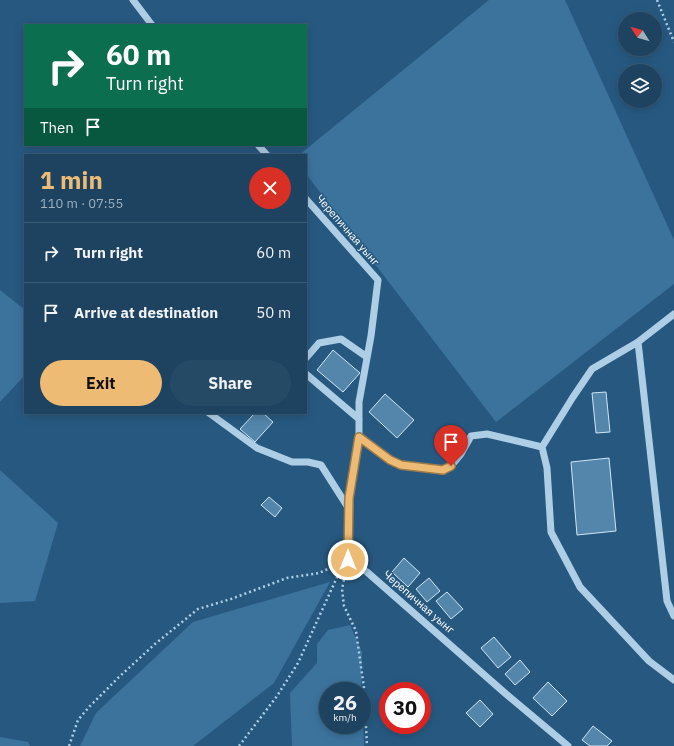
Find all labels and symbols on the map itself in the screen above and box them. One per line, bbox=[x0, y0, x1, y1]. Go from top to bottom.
north arrow bbox=[618, 12, 662, 56]
street label: Черепичная уынг bbox=[313, 192, 383, 269]
pin bbox=[434, 425, 468, 466]
position arrow bbox=[327, 539, 369, 581]
street label: Черепичная уынг bbox=[381, 567, 458, 637]
speed limit sign: 30 bbox=[379, 682, 431, 734]

